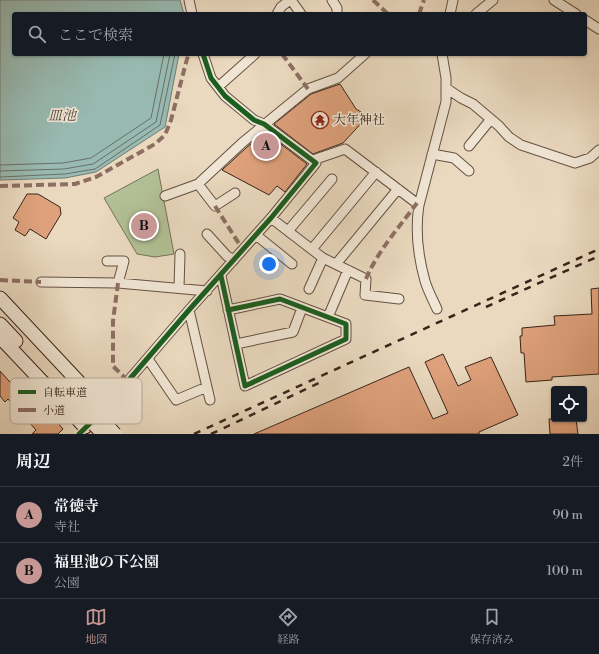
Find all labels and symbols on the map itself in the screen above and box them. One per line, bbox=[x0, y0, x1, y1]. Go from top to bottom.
water label: 皿池 bbox=[48, 107, 78, 125]
temple icon: 大年神社 bbox=[310, 110, 330, 130]
place label: 大年神社 bbox=[333, 112, 385, 128]
pin: A bbox=[253, 131, 279, 161]
pin: B bbox=[131, 211, 157, 241]
your location bbox=[259, 254, 279, 274]
legend bbox=[10, 378, 142, 424]
text: 自転車道 bbox=[43, 386, 87, 400]
text: 小道 bbox=[43, 404, 65, 418]

